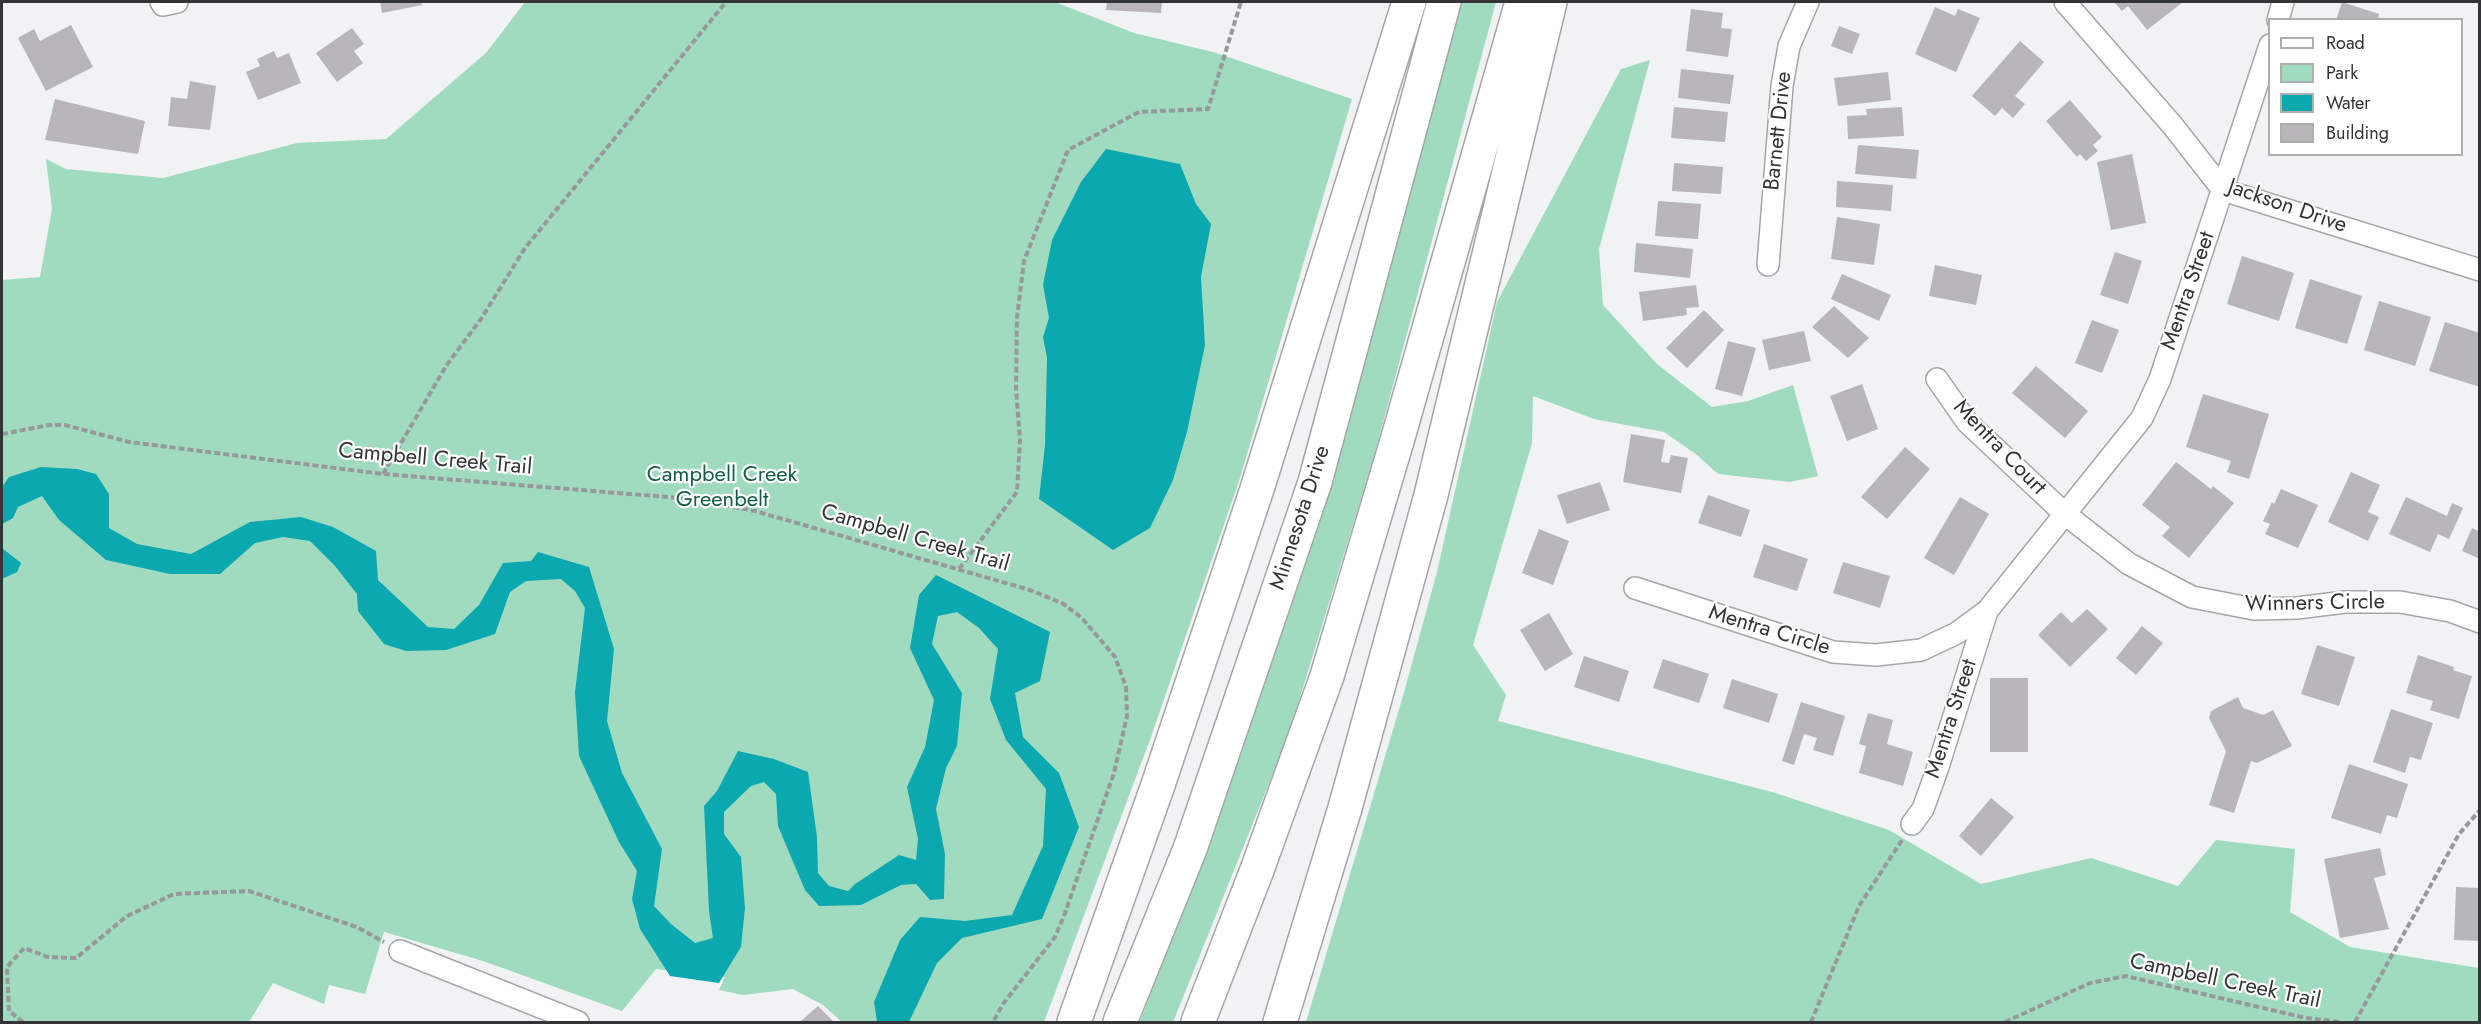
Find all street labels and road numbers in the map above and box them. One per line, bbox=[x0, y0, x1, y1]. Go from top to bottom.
street label: Barnett Drive bbox=[1760, 70, 1798, 192]
street label: Jackson Drive bbox=[2224, 174, 2350, 240]
street label: Mentra Street bbox=[2156, 228, 2222, 354]
street label: Mentra Court bbox=[1947, 395, 2051, 501]
street label: Campbell Creek Trail bbox=[337, 438, 533, 482]
street label: Minnesota Drive bbox=[1265, 442, 1337, 594]
street label: Campbell Creek Trail bbox=[818, 499, 1012, 579]
street label: Winners Circle bbox=[2245, 590, 2385, 618]
street label: Mentra Circle bbox=[1705, 600, 1833, 662]
street label: Mentra Street bbox=[1920, 656, 1984, 782]
street label: Campbell Creek Trail bbox=[2127, 949, 2323, 1015]

